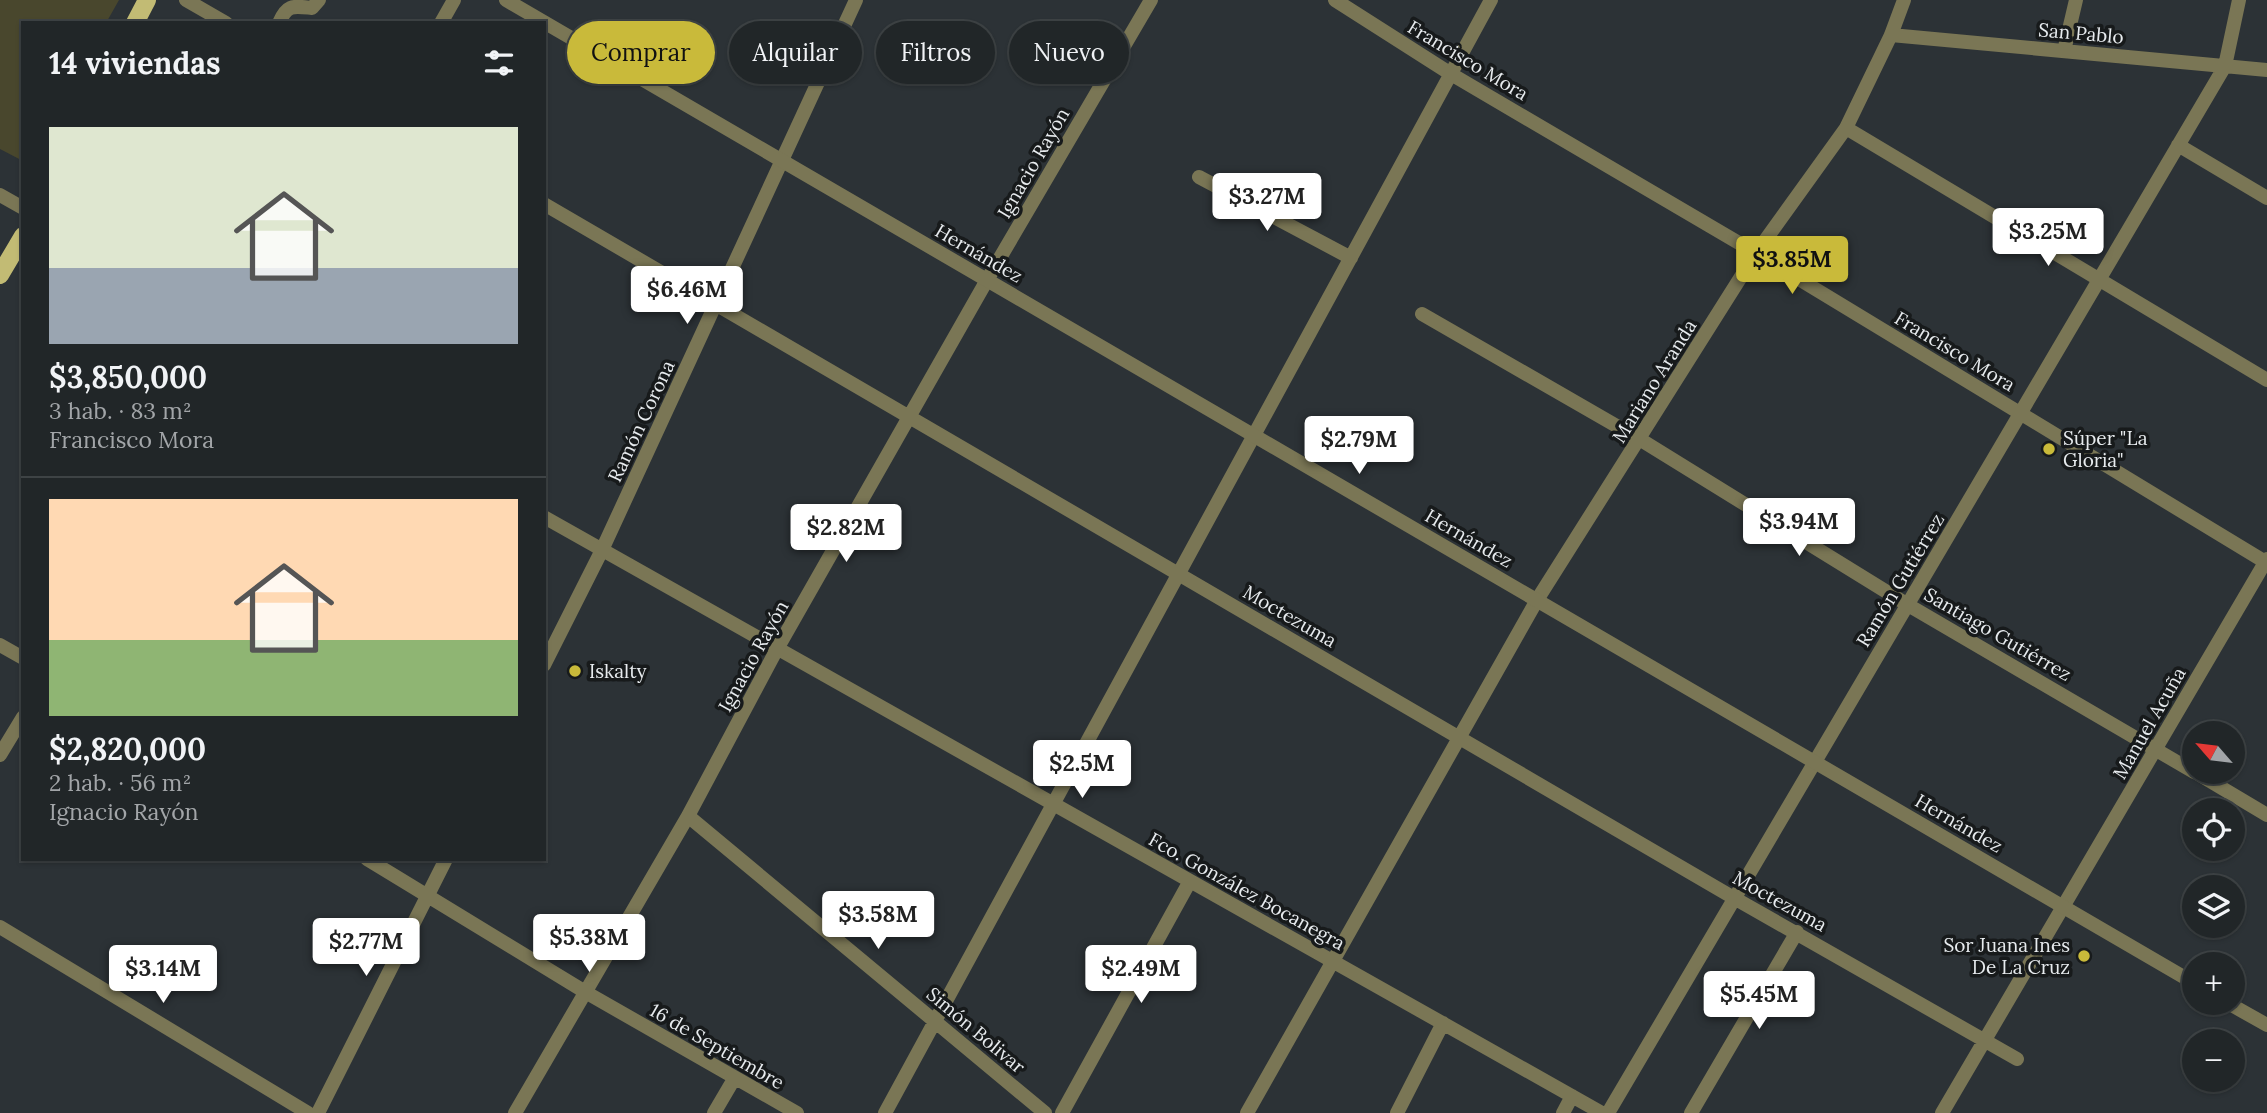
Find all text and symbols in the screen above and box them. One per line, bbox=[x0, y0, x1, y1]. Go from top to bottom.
street label: Francisco Mora bbox=[1403, 15, 1533, 105]
street label: San Pablo bbox=[2037, 17, 2125, 49]
chip: Comprar bbox=[567, 21, 715, 84]
chip: Alquilar bbox=[729, 21, 862, 84]
chip: Filtros bbox=[876, 21, 995, 84]
chip: Nuevo bbox=[1009, 21, 1129, 84]
text: 14 viviendas bbox=[49, 44, 221, 82]
icon: filters bbox=[480, 44, 518, 82]
street label: Ignacio Rayón bbox=[992, 104, 1074, 222]
icon: home bbox=[221, 173, 347, 299]
pin: $3.27M bbox=[1210, 174, 1324, 233]
text: $3.27M bbox=[1228, 181, 1306, 210]
pin: $3.25M bbox=[1991, 208, 2105, 268]
text: $3.25M bbox=[2009, 216, 2087, 245]
street label: Hernández bbox=[931, 218, 1027, 288]
pin: $3.85M bbox=[1735, 236, 1849, 296]
text: $3.85M bbox=[1752, 244, 1832, 273]
pin: $6.46M bbox=[630, 266, 744, 326]
text: $6.46M bbox=[647, 274, 727, 303]
street label: Francisco Mora bbox=[1890, 306, 2020, 396]
street label: Mariano Aranda bbox=[1607, 315, 1702, 447]
street label: Ramón Corona bbox=[602, 356, 680, 486]
text: $3,850,000 bbox=[49, 358, 207, 396]
text: 3 hab. · 83 m² bbox=[49, 396, 192, 425]
pin: $2.79M bbox=[1302, 416, 1416, 476]
text: $2.79M bbox=[1321, 424, 1397, 453]
text: Francisco Mora bbox=[49, 425, 214, 454]
place label: Súper "La Gloria" bbox=[2063, 426, 2148, 472]
marker: Súper "La Gloria" bbox=[2041, 441, 2057, 457]
pin: $3.94M bbox=[1742, 498, 1856, 558]
street label: Hernández bbox=[1421, 503, 1517, 573]
pin: $2.82M bbox=[789, 504, 903, 564]
text: $3.94M bbox=[1759, 506, 1839, 535]
street label: Ramón Gutiérrez bbox=[1851, 509, 1949, 651]
text: $2.82M bbox=[807, 512, 885, 541]
icon: home bbox=[221, 545, 347, 671]
street label: Moctezuma bbox=[1239, 580, 1341, 652]
street label: Santiago Gutiérrez bbox=[1920, 582, 2076, 686]
street label: Ignacio Rayón bbox=[713, 596, 793, 716]
place label: Iskalty bbox=[589, 659, 647, 683]
marker: Iskalty bbox=[567, 663, 583, 679]
street label: Manuel Acuña bbox=[2107, 663, 2191, 783]
north arrow bbox=[2182, 721, 2245, 784]
map controls bbox=[2182, 721, 2245, 1092]
text: $2,820,000 bbox=[49, 730, 206, 768]
pin: $2.5M bbox=[1033, 740, 1131, 800]
text: $2.5M bbox=[1049, 748, 1115, 777]
text: 2 hab. · 56 m² bbox=[49, 768, 191, 797]
street label: Hernández bbox=[1911, 788, 2007, 858]
text: Ignacio Rayón bbox=[49, 797, 199, 826]
button: locate bbox=[2182, 798, 2245, 861]
street label: Fco. González Bocanegra bbox=[1145, 827, 1350, 955]
street label: Moctezuma bbox=[1729, 865, 1831, 937]
button: layers bbox=[2182, 875, 2245, 938]
pin: $3.58M bbox=[821, 892, 935, 951]
text: $3.58M bbox=[838, 899, 918, 928]
pin: $5.38M bbox=[532, 914, 646, 974]
pin: $2.77M bbox=[309, 918, 423, 978]
text: $5.38M bbox=[549, 922, 629, 951]
text: $2.77M bbox=[329, 926, 403, 955]
place label: Sor Juana Ines De La Cruz bbox=[1943, 933, 2070, 979]
pin: $3.14M bbox=[106, 946, 220, 1005]
pin: $2.49M bbox=[1084, 946, 1198, 1005]
marker: Sor Juana Ines De La Cruz bbox=[2076, 948, 2092, 964]
button: + bbox=[2182, 952, 2245, 1015]
text: $3.14M bbox=[125, 953, 201, 982]
text: $2.49M bbox=[1101, 953, 1181, 982]
pin: $5.45M bbox=[1702, 972, 1816, 1031]
text: $5.45M bbox=[1720, 979, 1798, 1008]
street label: Simón Bolivar bbox=[922, 982, 1031, 1079]
street label: 16 de Septiembre bbox=[645, 998, 789, 1094]
button: − bbox=[2182, 1029, 2245, 1092]

